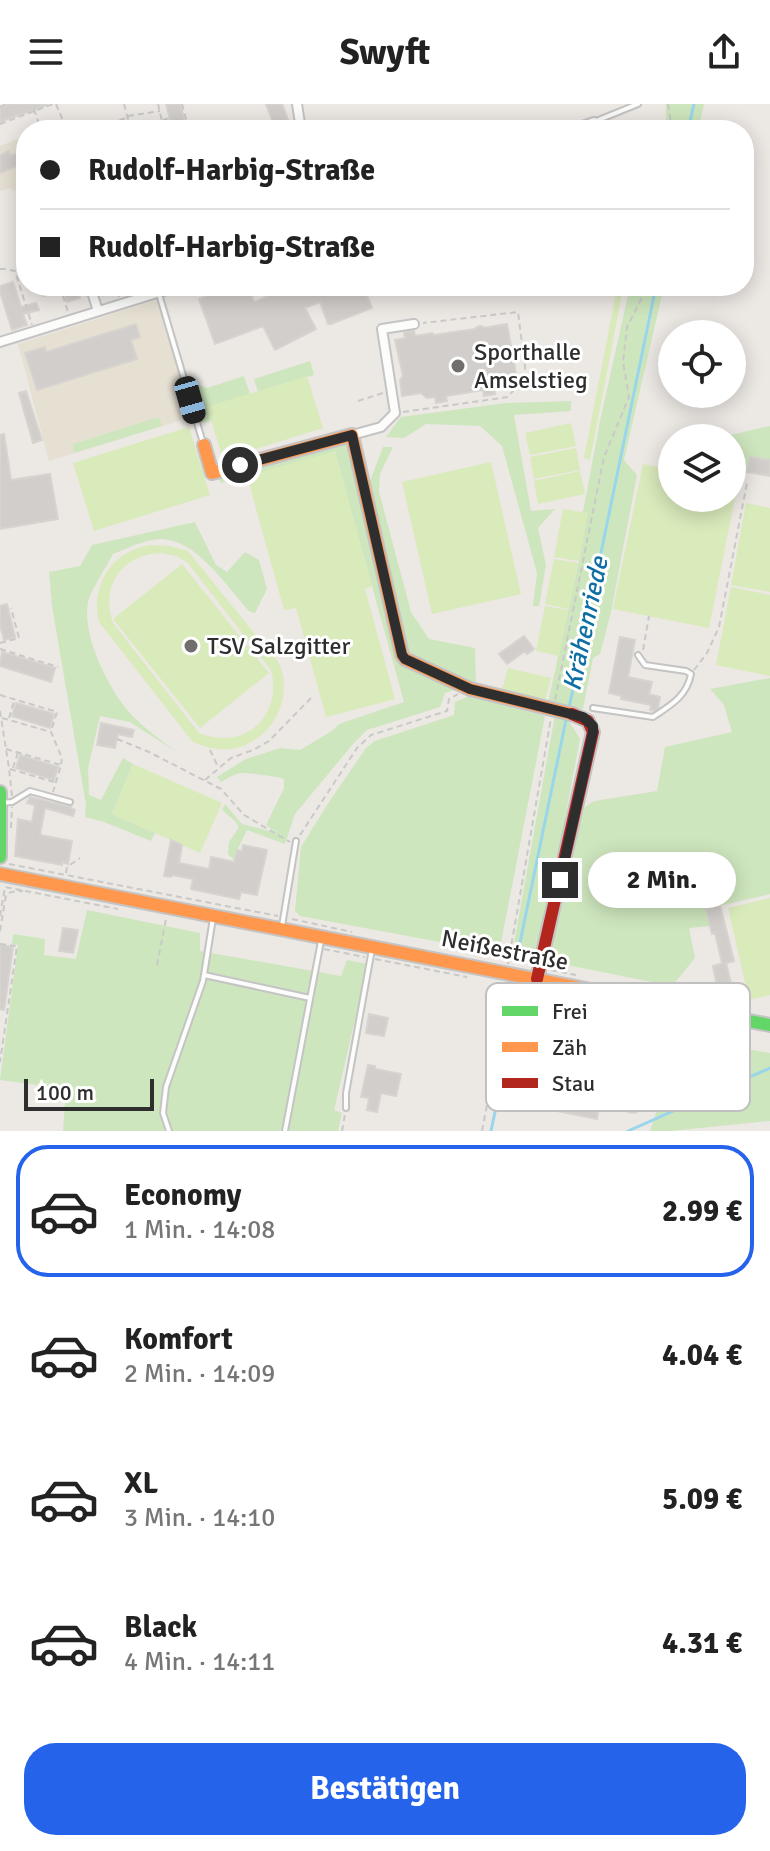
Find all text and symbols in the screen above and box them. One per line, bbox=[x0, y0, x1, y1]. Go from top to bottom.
icon: menu bbox=[24, 30, 68, 74]
text: Swyft bbox=[340, 30, 430, 75]
icon: share bbox=[702, 30, 746, 74]
text: Rudolf-Harbig-Straße bbox=[88, 152, 375, 189]
text: Rudolf-Harbig-Straße bbox=[88, 229, 375, 266]
map controls bbox=[658, 320, 746, 512]
button: locate bbox=[658, 320, 746, 408]
place label: Sporthalle Amselstieg bbox=[474, 337, 588, 395]
marker: Sporthalle Amselstieg bbox=[449, 357, 467, 375]
car bbox=[172, 374, 208, 426]
button: layers bbox=[658, 424, 746, 512]
route start bbox=[222, 447, 258, 483]
water label: Krähenriede bbox=[556, 552, 616, 694]
place label: TSV Salzgitter bbox=[207, 631, 351, 661]
marker: TSV Salzgitter bbox=[182, 637, 200, 655]
callout: 2 Min. bbox=[588, 852, 736, 908]
route end bbox=[542, 862, 578, 898]
text: 2 Min. bbox=[627, 864, 697, 896]
street label: Neißestraße bbox=[439, 923, 571, 977]
legend bbox=[486, 983, 750, 1111]
text: Frei bbox=[552, 998, 588, 1025]
text: Zäh bbox=[552, 1034, 587, 1061]
text: Stau bbox=[552, 1070, 595, 1097]
scale bar bbox=[24, 1075, 154, 1111]
text: 100 m bbox=[36, 1079, 94, 1106]
icon: car bbox=[28, 1175, 100, 1247]
text: Economy bbox=[124, 1177, 241, 1214]
text: 2.99 € bbox=[662, 1193, 742, 1230]
text: 1 Min. · 14:08 bbox=[124, 1214, 275, 1246]
icon: car bbox=[28, 1319, 100, 1391]
text: Komfort bbox=[124, 1321, 233, 1358]
text: 4.04 € bbox=[662, 1337, 742, 1374]
text: 2 Min. · 14:09 bbox=[124, 1358, 275, 1390]
icon: car bbox=[28, 1463, 100, 1535]
text: XL bbox=[124, 1465, 158, 1502]
text: 5.09 € bbox=[662, 1481, 742, 1518]
text: 3 Min. · 14:10 bbox=[124, 1502, 275, 1534]
icon: car bbox=[28, 1607, 100, 1679]
text: Black bbox=[124, 1609, 197, 1646]
text: 4.31 € bbox=[662, 1625, 742, 1662]
text: 4 Min. · 14:11 bbox=[124, 1646, 275, 1678]
button: Bestätigen bbox=[24, 1743, 746, 1835]

